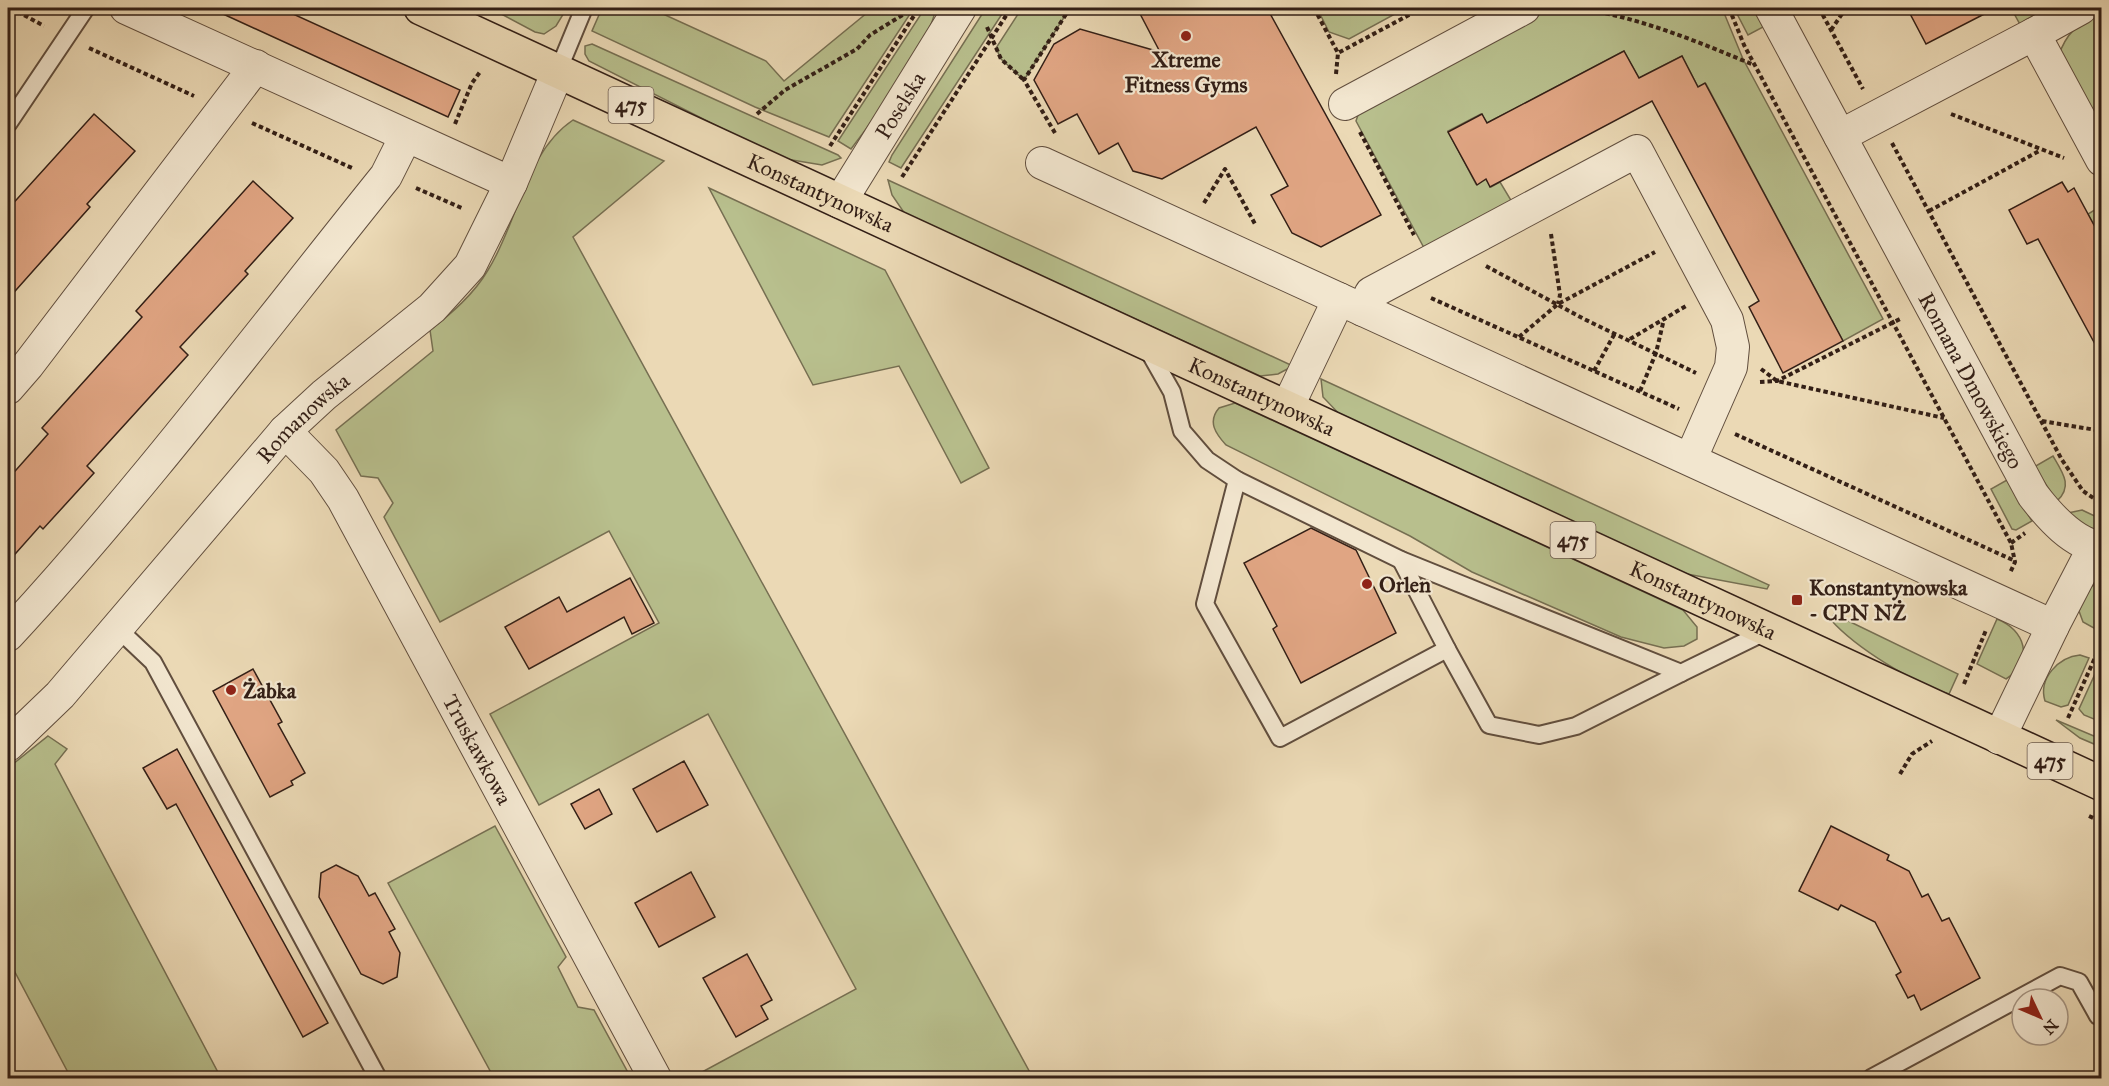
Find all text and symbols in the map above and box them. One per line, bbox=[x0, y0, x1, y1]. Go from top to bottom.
marker: Xtreme Fitness Gyms bbox=[1179, 29, 1193, 43]
place label: Xtreme Fitness Gyms bbox=[1125, 46, 1247, 98]
street label: Poselska bbox=[869, 66, 932, 144]
road number: 475 bbox=[608, 87, 654, 123]
street label: Konstantynowska bbox=[743, 147, 899, 239]
street label: Romana Dmowskiego bbox=[1913, 288, 2029, 474]
street label: Konstantynowska bbox=[1184, 351, 1340, 442]
street label: Romanowska bbox=[251, 367, 356, 469]
road number: 475 bbox=[1550, 522, 1596, 558]
street label: Konstantynowska bbox=[1625, 555, 1781, 646]
place label: Orlen bbox=[1379, 571, 1431, 598]
place label: Konstantynowska - CPN NŻ bbox=[1809, 574, 1968, 626]
marker: Orlen bbox=[1360, 577, 1374, 591]
marker: Konstantynowska - CPN NŻ bbox=[1790, 593, 1804, 607]
place label: Żabka bbox=[243, 677, 297, 704]
marker: Żabka bbox=[224, 683, 238, 697]
street label: Truskawkowa bbox=[437, 690, 518, 810]
road number: 475 bbox=[2028, 743, 2072, 779]
north arrow bbox=[2010, 987, 2070, 1047]
text: N bbox=[2039, 1016, 2062, 1039]

